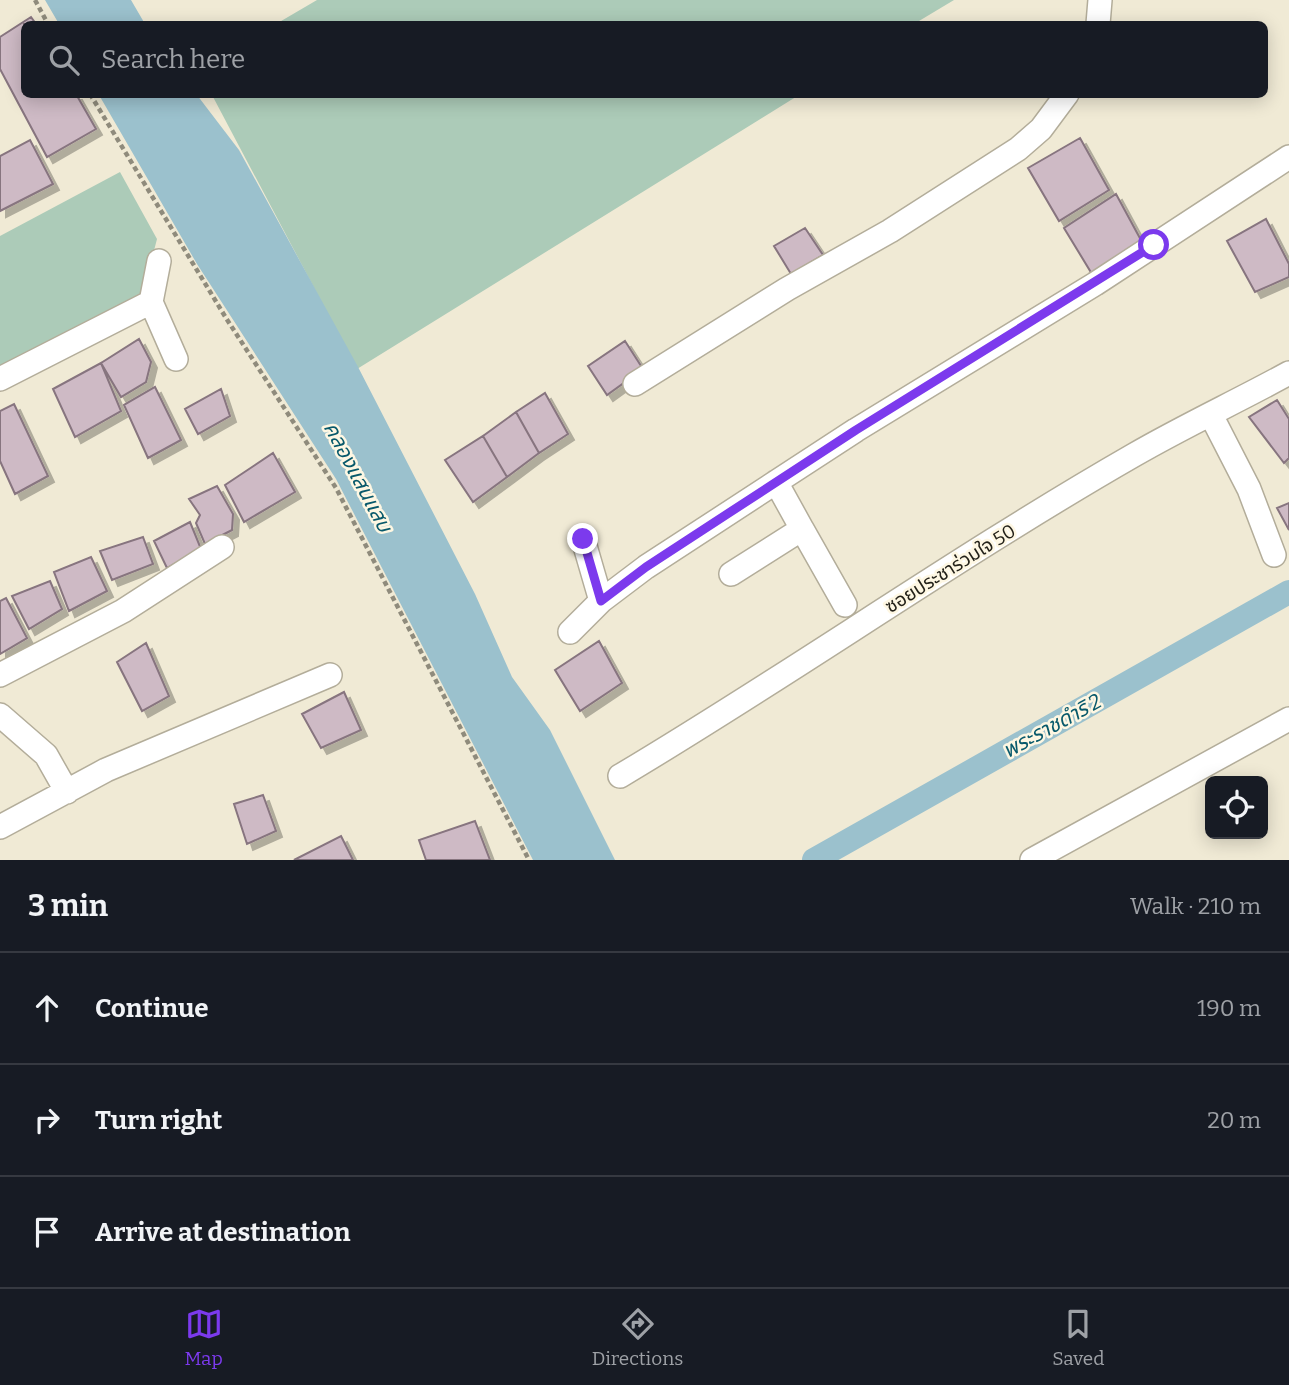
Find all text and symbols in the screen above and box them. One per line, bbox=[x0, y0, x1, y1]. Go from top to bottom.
search box bbox=[21, 21, 1268, 98]
icon: search bbox=[45, 41, 83, 79]
text: Search here bbox=[101, 44, 245, 75]
route start bbox=[1138, 229, 1169, 260]
water label: คลองแสนแสบ bbox=[318, 417, 399, 538]
street label: ซอยประชาร่วมใจ 50 bbox=[881, 519, 1020, 618]
route end bbox=[567, 523, 598, 554]
water label: พระราชดำริ 2 bbox=[998, 688, 1106, 764]
map controls bbox=[1205, 776, 1268, 839]
button: locate bbox=[1205, 776, 1268, 839]
text: 3 min bbox=[28, 888, 108, 924]
text: Walk · 210 m bbox=[1130, 892, 1261, 920]
icon: ahead bbox=[28, 989, 66, 1027]
text: Continue bbox=[95, 993, 209, 1024]
text: 190 m bbox=[1197, 994, 1261, 1022]
icon: right bbox=[28, 1101, 66, 1139]
text: Turn right bbox=[95, 1105, 222, 1136]
text: 20 m bbox=[1207, 1106, 1261, 1134]
icon: arrive bbox=[28, 1213, 66, 1251]
text: Arrive at destination bbox=[95, 1217, 350, 1248]
tab: Map bbox=[185, 1305, 223, 1370]
tab: Directions bbox=[592, 1305, 683, 1370]
tab: Saved bbox=[1052, 1305, 1104, 1370]

